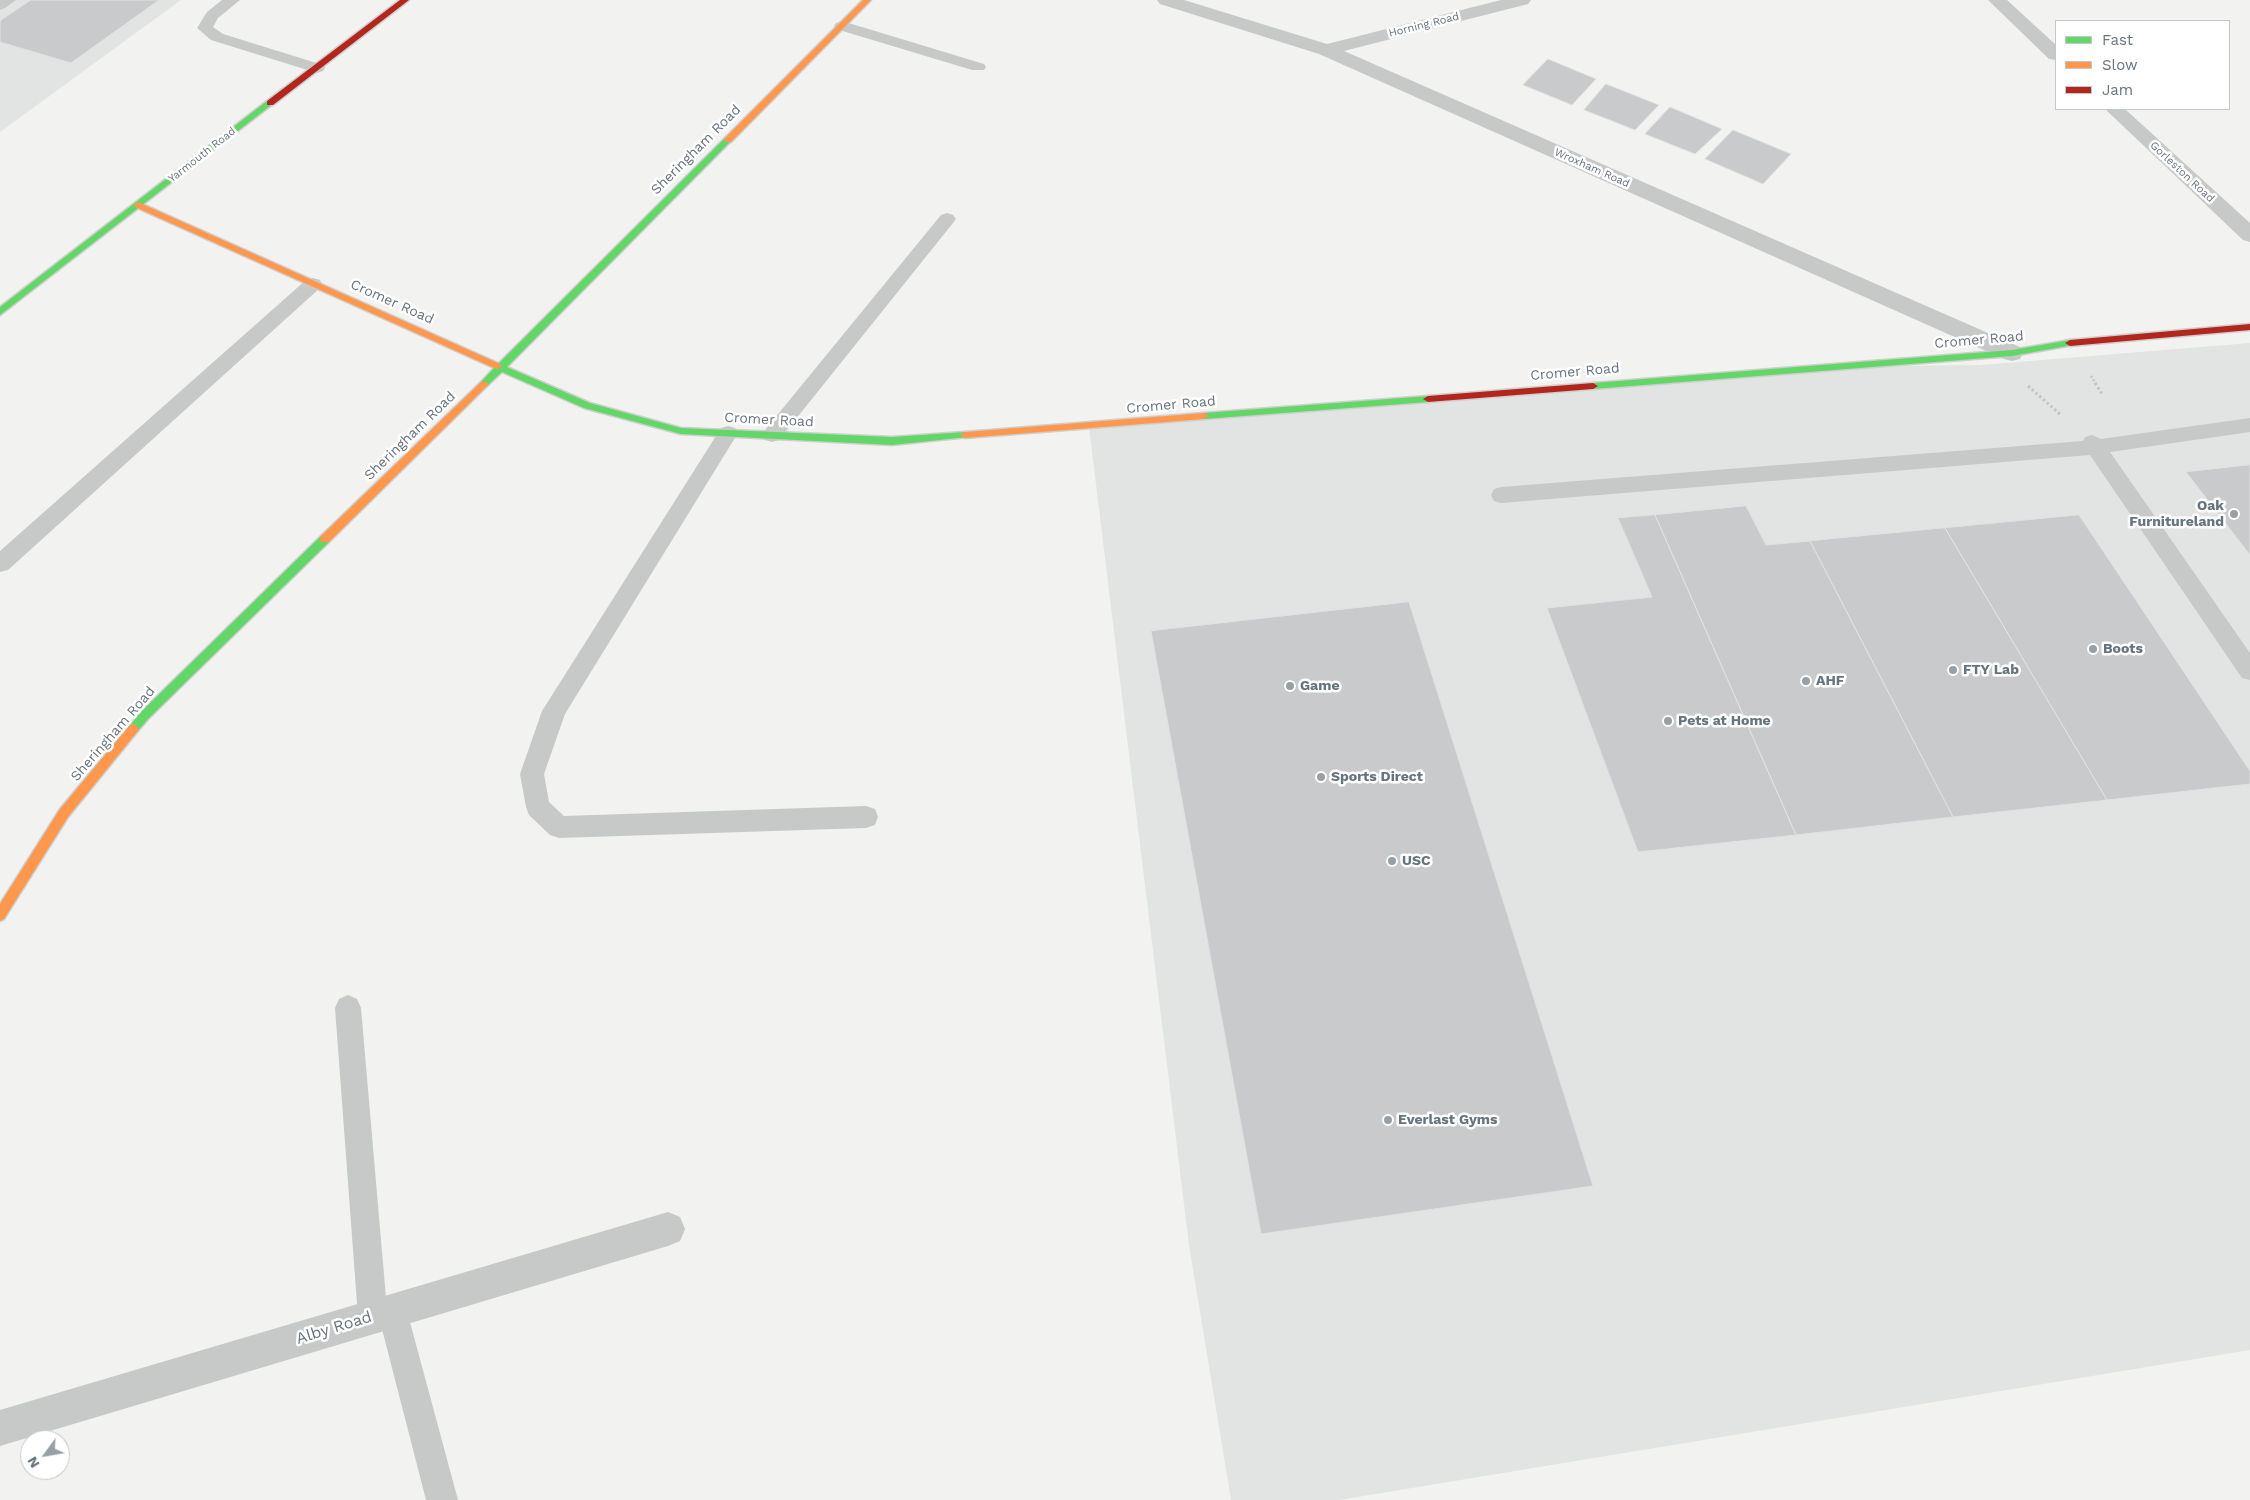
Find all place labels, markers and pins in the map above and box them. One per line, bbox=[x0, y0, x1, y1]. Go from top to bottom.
place label: Oak Furnitureland bbox=[2129, 498, 2224, 530]
marker: Oak Furnitureland bbox=[2228, 508, 2240, 520]
place label: Boots bbox=[2103, 641, 2143, 657]
marker: Boots bbox=[2087, 643, 2099, 655]
place label: FTY Lab bbox=[1963, 662, 2019, 678]
marker: FTY Lab bbox=[1947, 664, 1959, 676]
place label: AHF bbox=[1816, 673, 1844, 689]
marker: AHF bbox=[1800, 675, 1812, 687]
place label: Game bbox=[1300, 678, 1340, 694]
marker: Game bbox=[1284, 680, 1296, 692]
place label: Pets at Home bbox=[1678, 713, 1771, 729]
marker: Pets at Home bbox=[1662, 715, 1674, 727]
place label: Sports Direct bbox=[1331, 769, 1423, 785]
marker: Sports Direct bbox=[1315, 771, 1327, 783]
place label: USC bbox=[1402, 853, 1431, 869]
marker: USC bbox=[1386, 855, 1398, 867]
place label: Everlast Gyms bbox=[1398, 1112, 1497, 1128]
marker: Everlast Gyms bbox=[1382, 1114, 1394, 1126]

